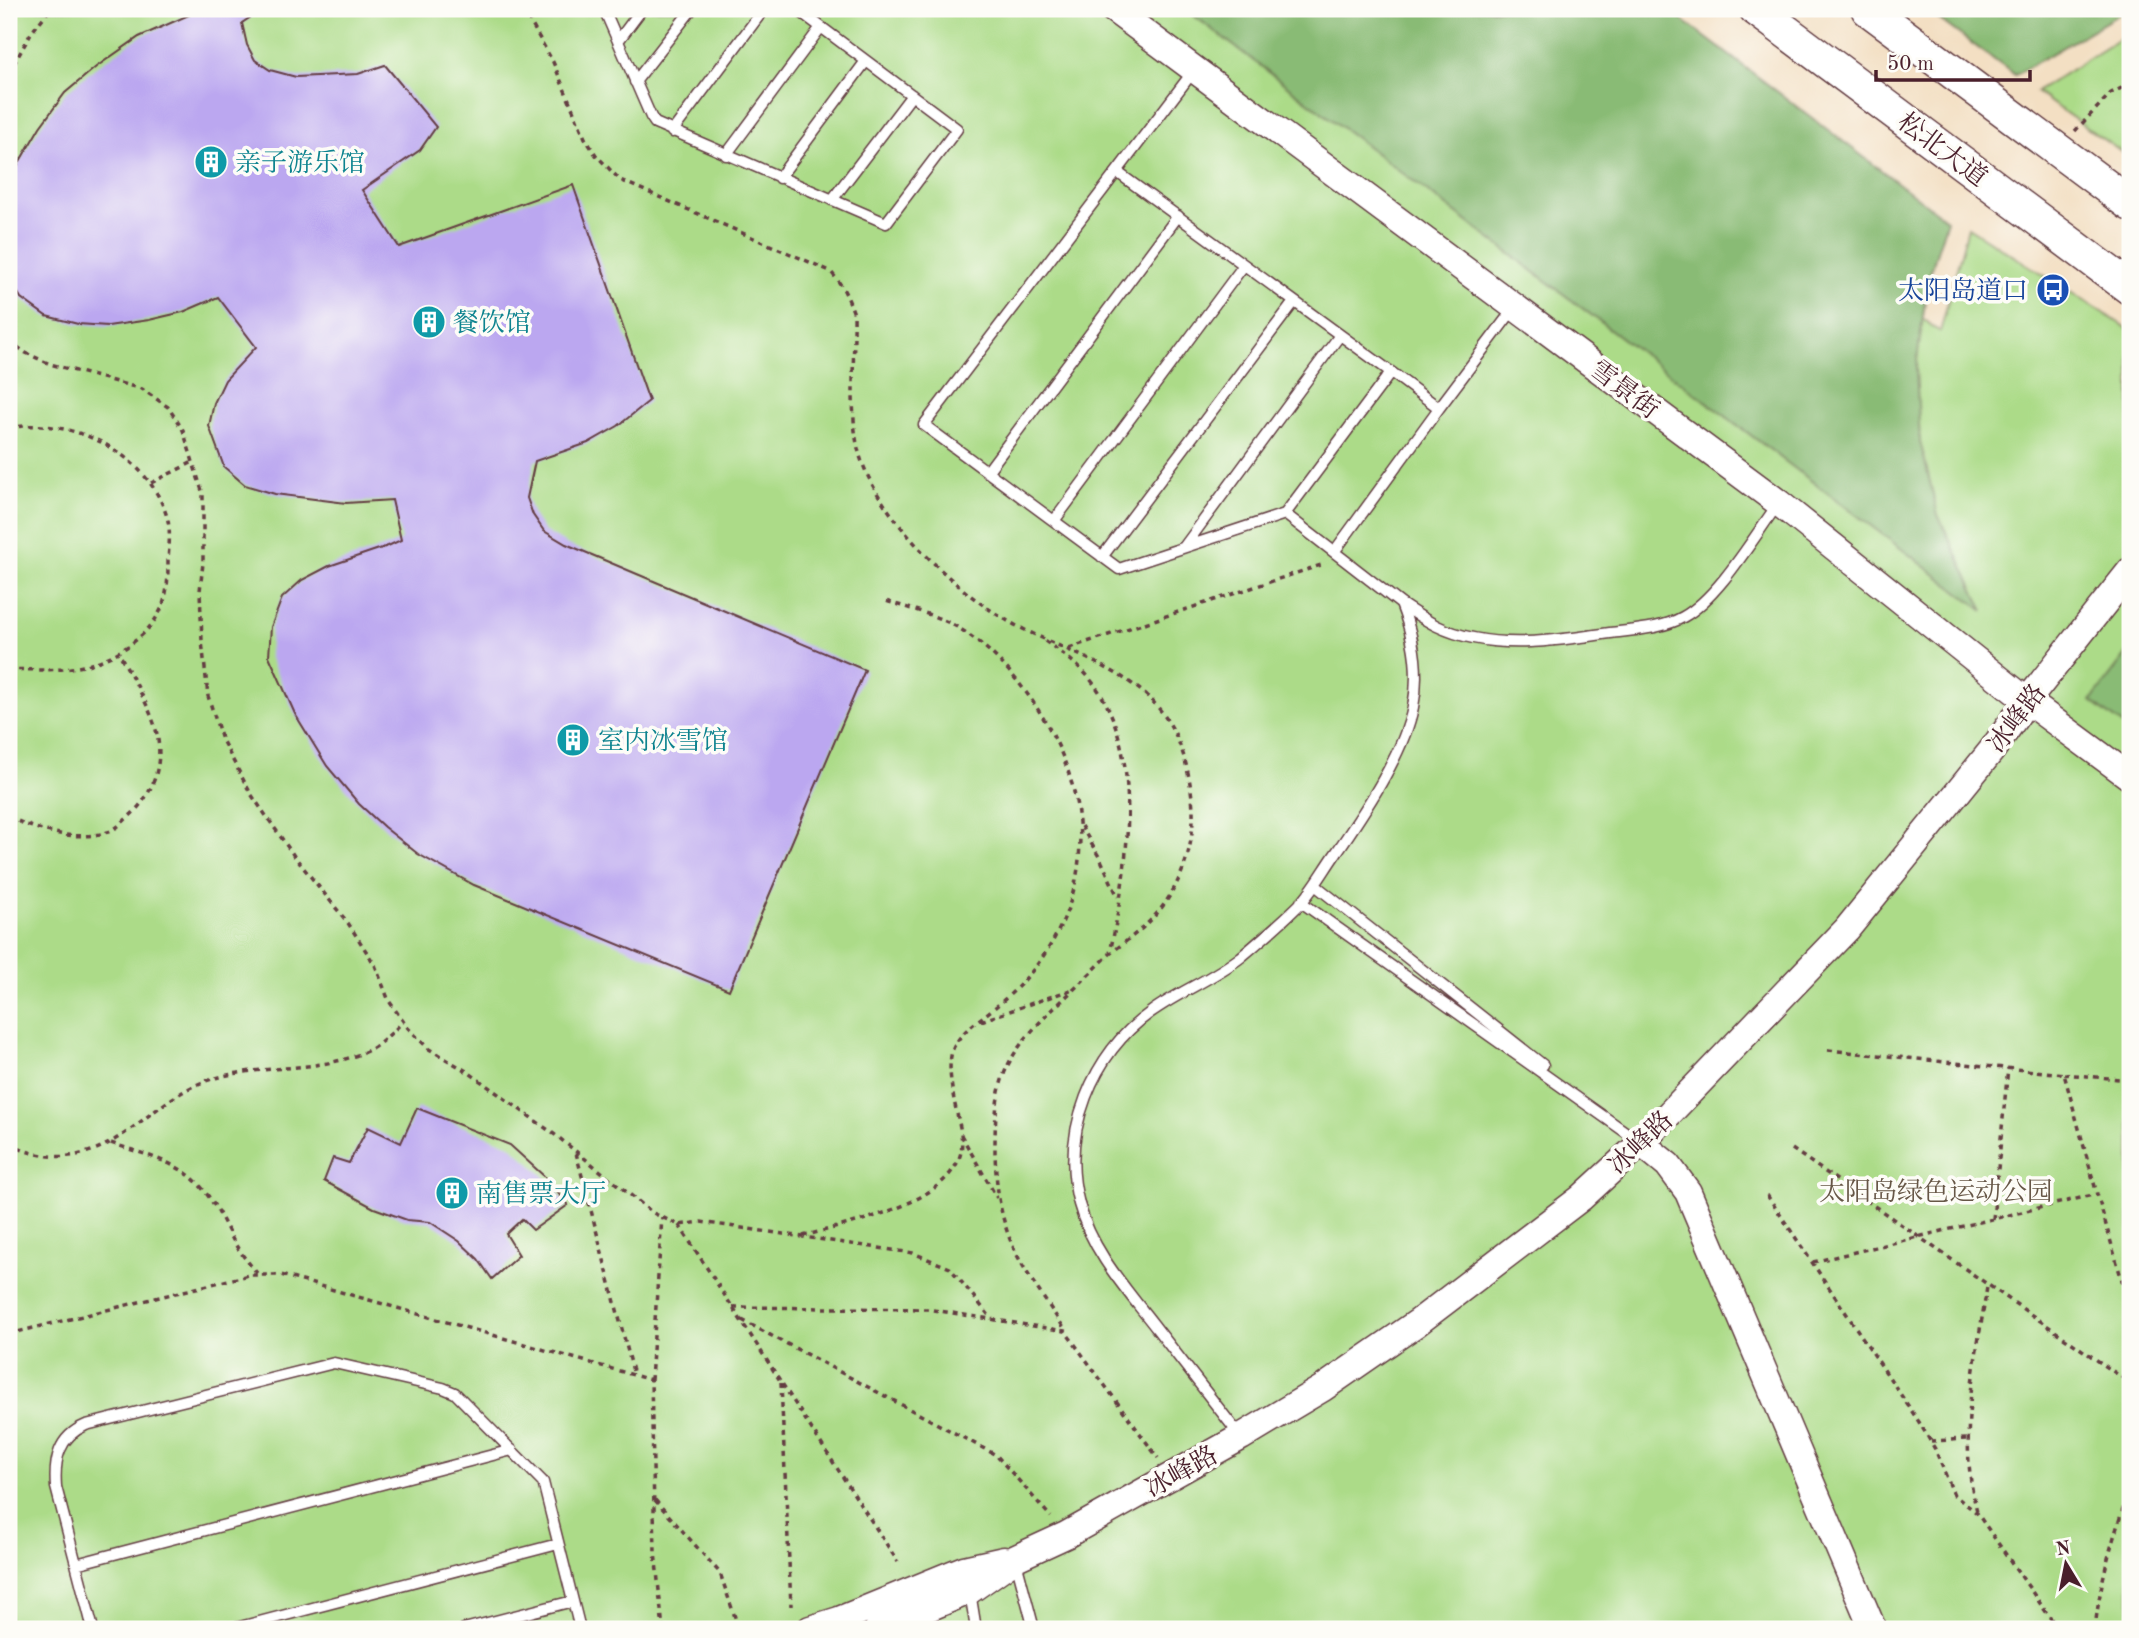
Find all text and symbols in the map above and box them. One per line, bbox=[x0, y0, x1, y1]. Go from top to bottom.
scale bar bbox=[1876, 38, 2030, 82]
text: 50 m bbox=[1887, 54, 1934, 75]
street label: 松北大道 bbox=[1892, 107, 1992, 192]
building icon: 亲子游乐馆 bbox=[192, 143, 230, 181]
place label: 亲子游乐馆 bbox=[235, 149, 365, 177]
bus stop icon: 太阳岛道口 bbox=[2034, 271, 2072, 309]
place label: 太阳岛道口 bbox=[1898, 276, 2028, 305]
building icon: 餐饮馆 bbox=[410, 303, 448, 341]
place label: 餐饮馆 bbox=[453, 309, 531, 337]
street label: 雪景街 bbox=[1585, 355, 1664, 424]
street label: 冰峰路 bbox=[1982, 679, 2051, 758]
building icon: 室内冰雪馆 bbox=[554, 721, 592, 759]
place label: 室内冰雪馆 bbox=[598, 727, 728, 755]
street label: 冰峰路 bbox=[1603, 1106, 1678, 1180]
building icon: 南售票大厅 bbox=[433, 1174, 471, 1212]
park label: 太阳岛绿色运动公园 bbox=[1819, 1177, 2053, 1206]
place label: 南售票大厅 bbox=[476, 1179, 606, 1208]
street label: 冰峰路 bbox=[1141, 1441, 1222, 1503]
north arrow bbox=[2030, 1530, 2100, 1600]
text: N bbox=[2055, 1539, 2073, 1560]

